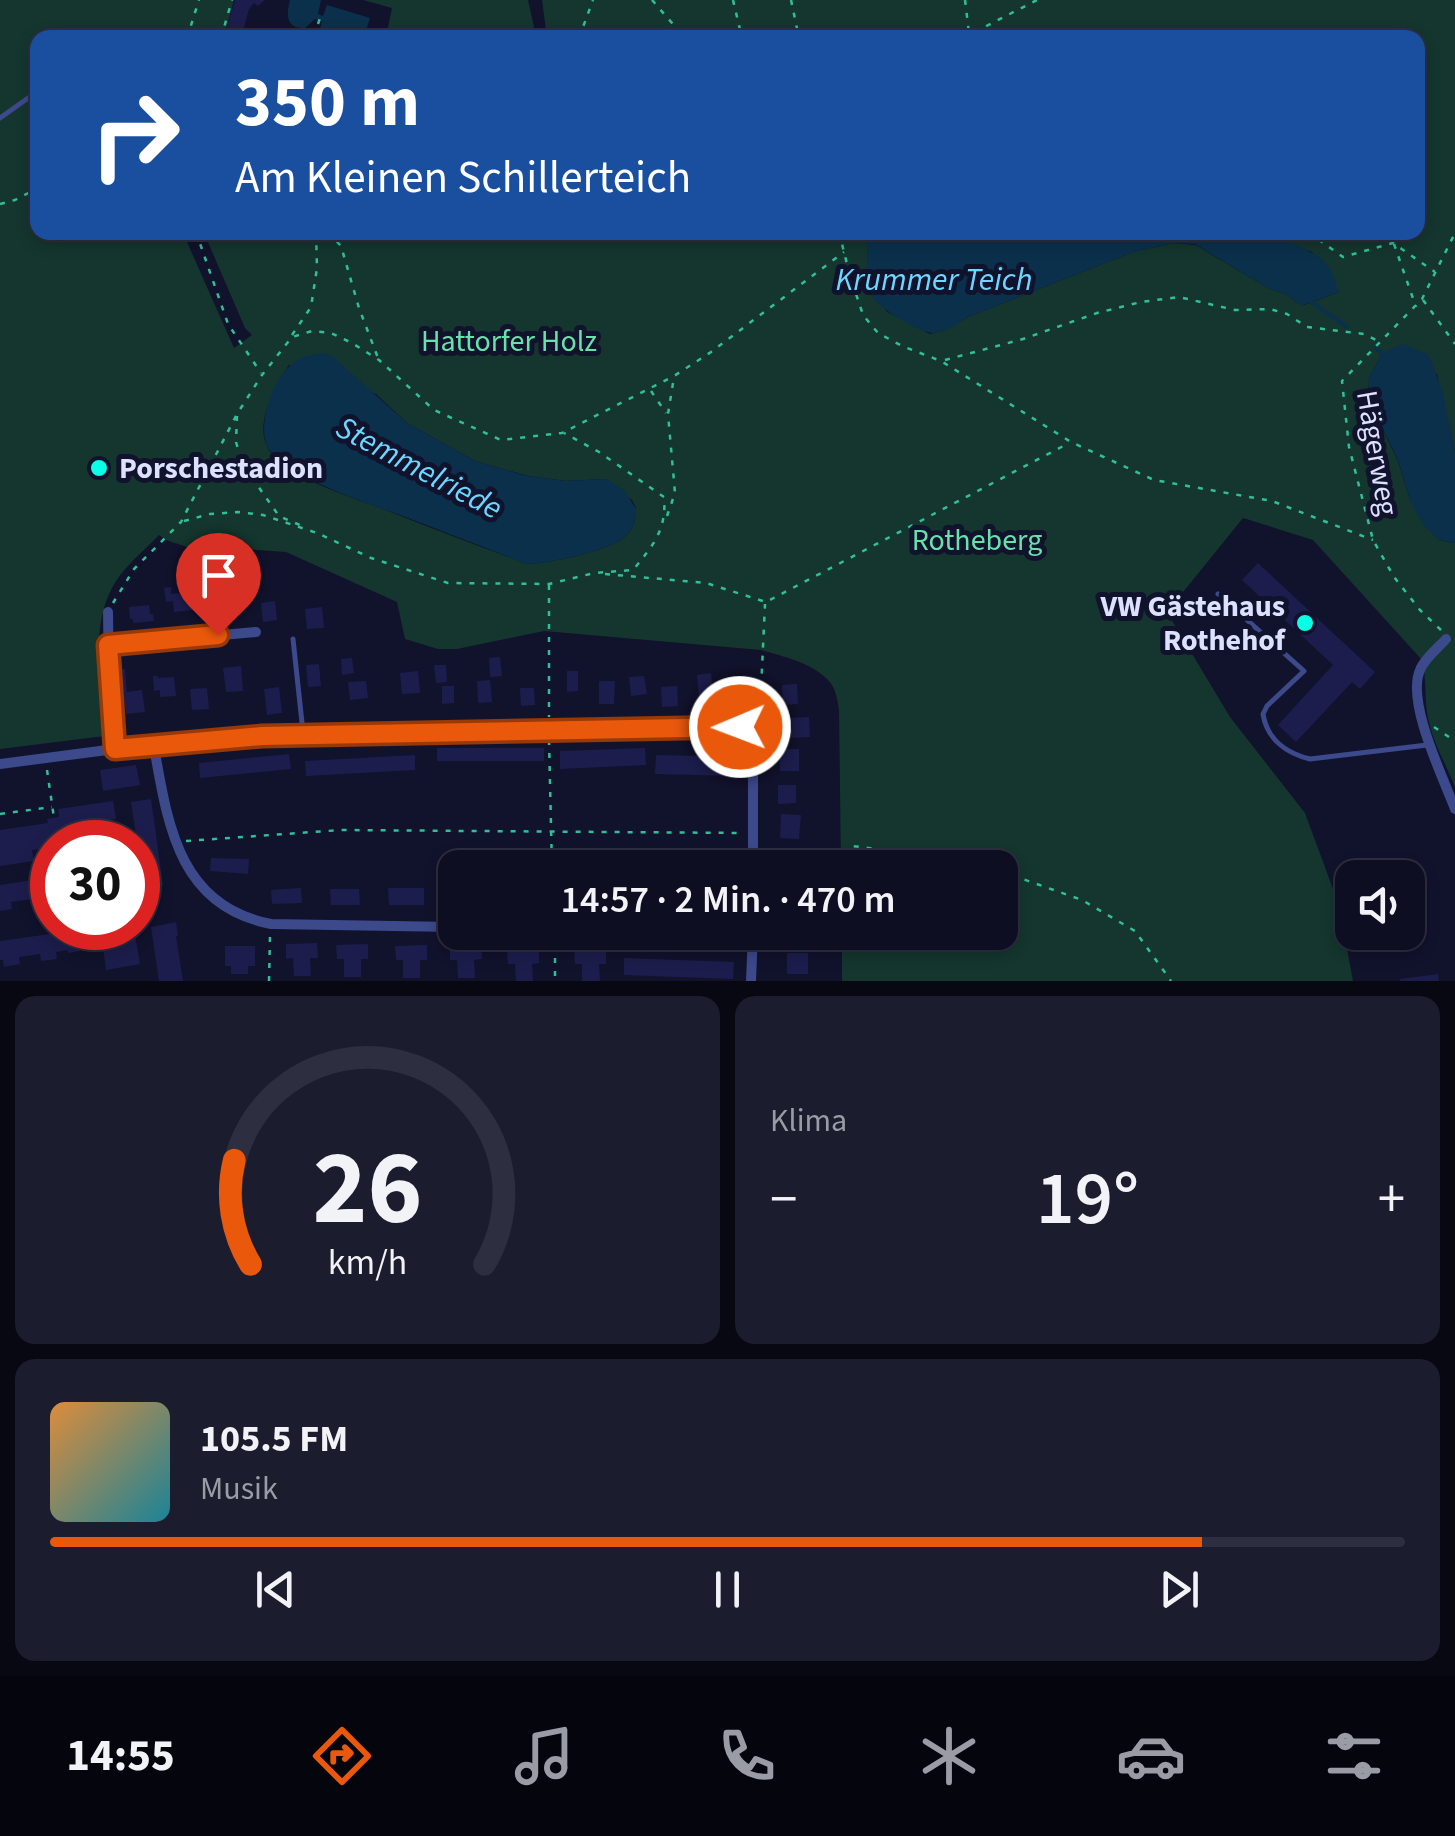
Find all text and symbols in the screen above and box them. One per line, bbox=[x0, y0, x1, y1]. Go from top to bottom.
text: 350 m bbox=[235, 53, 420, 153]
icon: right bbox=[70, 70, 200, 200]
text: Am Kleinen Schillerteich bbox=[235, 146, 691, 210]
water label: Krummer Teich bbox=[836, 257, 1032, 303]
park label: Hattorfer Holz bbox=[421, 320, 597, 363]
street label: Hägerweg bbox=[1345, 387, 1409, 519]
water label: Stemmelriede bbox=[328, 405, 510, 531]
place label: Porschestadion bbox=[119, 447, 323, 490]
marker: Porschestadion bbox=[88, 457, 110, 479]
park label: Rotheberg bbox=[912, 519, 1042, 562]
pin bbox=[176, 533, 261, 636]
icon: arrive bbox=[191, 548, 246, 603]
place label: VW Gästehaus Rothehof bbox=[1100, 585, 1287, 662]
marker: VW Gästehaus Rothehof bbox=[1294, 612, 1316, 634]
position arrow bbox=[688, 675, 792, 779]
speed limit sign: 30 bbox=[30, 820, 160, 950]
map controls bbox=[1335, 860, 1425, 950]
button: sound bbox=[1335, 860, 1425, 950]
text: 14:57 · 2 Min. · 470 m bbox=[561, 873, 895, 927]
text: Klima bbox=[770, 1098, 847, 1144]
text: 26 bbox=[313, 1116, 422, 1264]
text: 19° bbox=[1036, 1146, 1139, 1253]
text: − bbox=[770, 1161, 797, 1239]
text: + bbox=[1378, 1161, 1405, 1239]
text: km/h bbox=[328, 1237, 407, 1288]
text: 105.5 FM bbox=[200, 1412, 348, 1466]
text: Musik bbox=[200, 1466, 278, 1512]
icon: previous bbox=[248, 1562, 303, 1617]
icon: pause bbox=[700, 1562, 755, 1617]
icon: next bbox=[1152, 1562, 1207, 1617]
icon: directions bbox=[307, 1721, 377, 1791]
icon: music bbox=[509, 1721, 579, 1791]
icon: phone bbox=[712, 1721, 782, 1791]
icon: climate bbox=[914, 1721, 984, 1791]
icon: car bbox=[1116, 1721, 1186, 1791]
icon: filters bbox=[1319, 1721, 1389, 1791]
text: 14:55 bbox=[66, 1724, 175, 1788]

